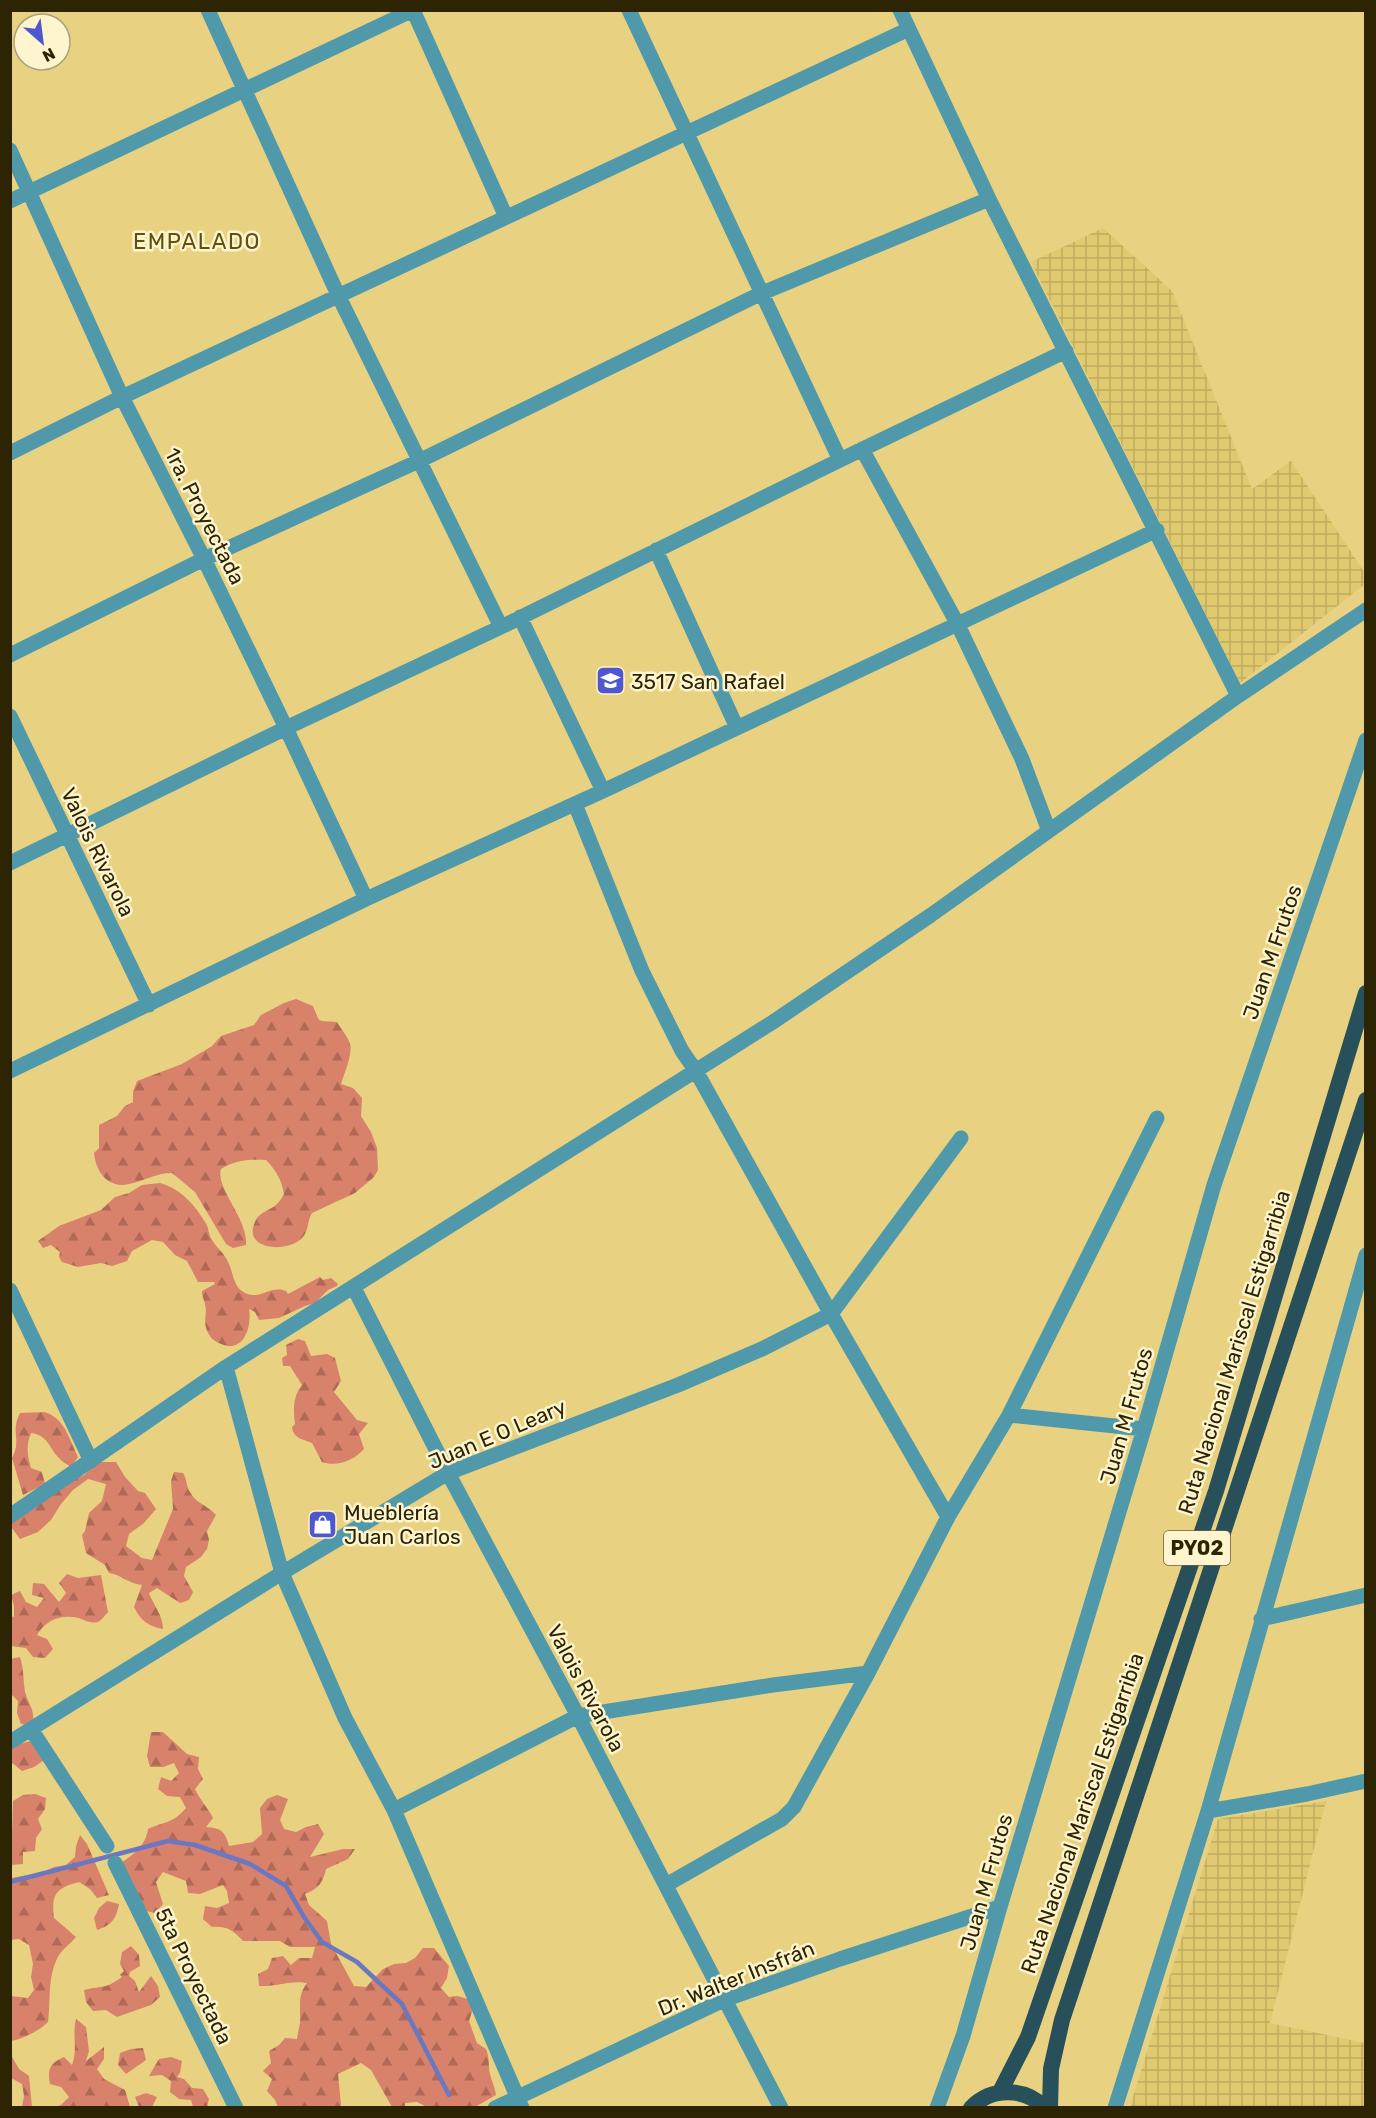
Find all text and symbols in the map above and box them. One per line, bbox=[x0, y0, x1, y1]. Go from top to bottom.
north arrow bbox=[12, 12, 72, 72]
text: N bbox=[39, 44, 58, 66]
district label: EMPALADO bbox=[133, 228, 261, 255]
street label: 1ra. Proyectada bbox=[160, 443, 250, 589]
school or university icon: 3517 San Rafael bbox=[594, 665, 626, 697]
place label: 3517 San Rafael bbox=[631, 669, 785, 694]
street label: Valois Rivarola bbox=[56, 783, 140, 921]
street label: Juan M Frutos bbox=[1237, 881, 1307, 1023]
street label: Ruta Nacional Mariscal Estigarribia bbox=[1173, 1187, 1295, 1517]
street label: Juan M Frutos bbox=[1095, 1345, 1157, 1487]
street label: Juan E O Leary bbox=[424, 1394, 570, 1474]
place label: Mueblería Juan Carlos bbox=[344, 1500, 461, 1549]
shop icon: Mueblería Juan Carlos bbox=[307, 1508, 339, 1540]
road number: PY02 bbox=[1164, 1531, 1230, 1565]
street label: Valois Rivarola bbox=[542, 1620, 630, 1756]
street label: Ruta Nacional Mariscal Estigarribia bbox=[1015, 1649, 1149, 1977]
street label: Juan M Frutos bbox=[955, 1811, 1017, 1953]
street label: 5ta Proyectada bbox=[150, 1904, 238, 2048]
street label: Dr. Walter Insfrán bbox=[654, 1935, 818, 2021]

